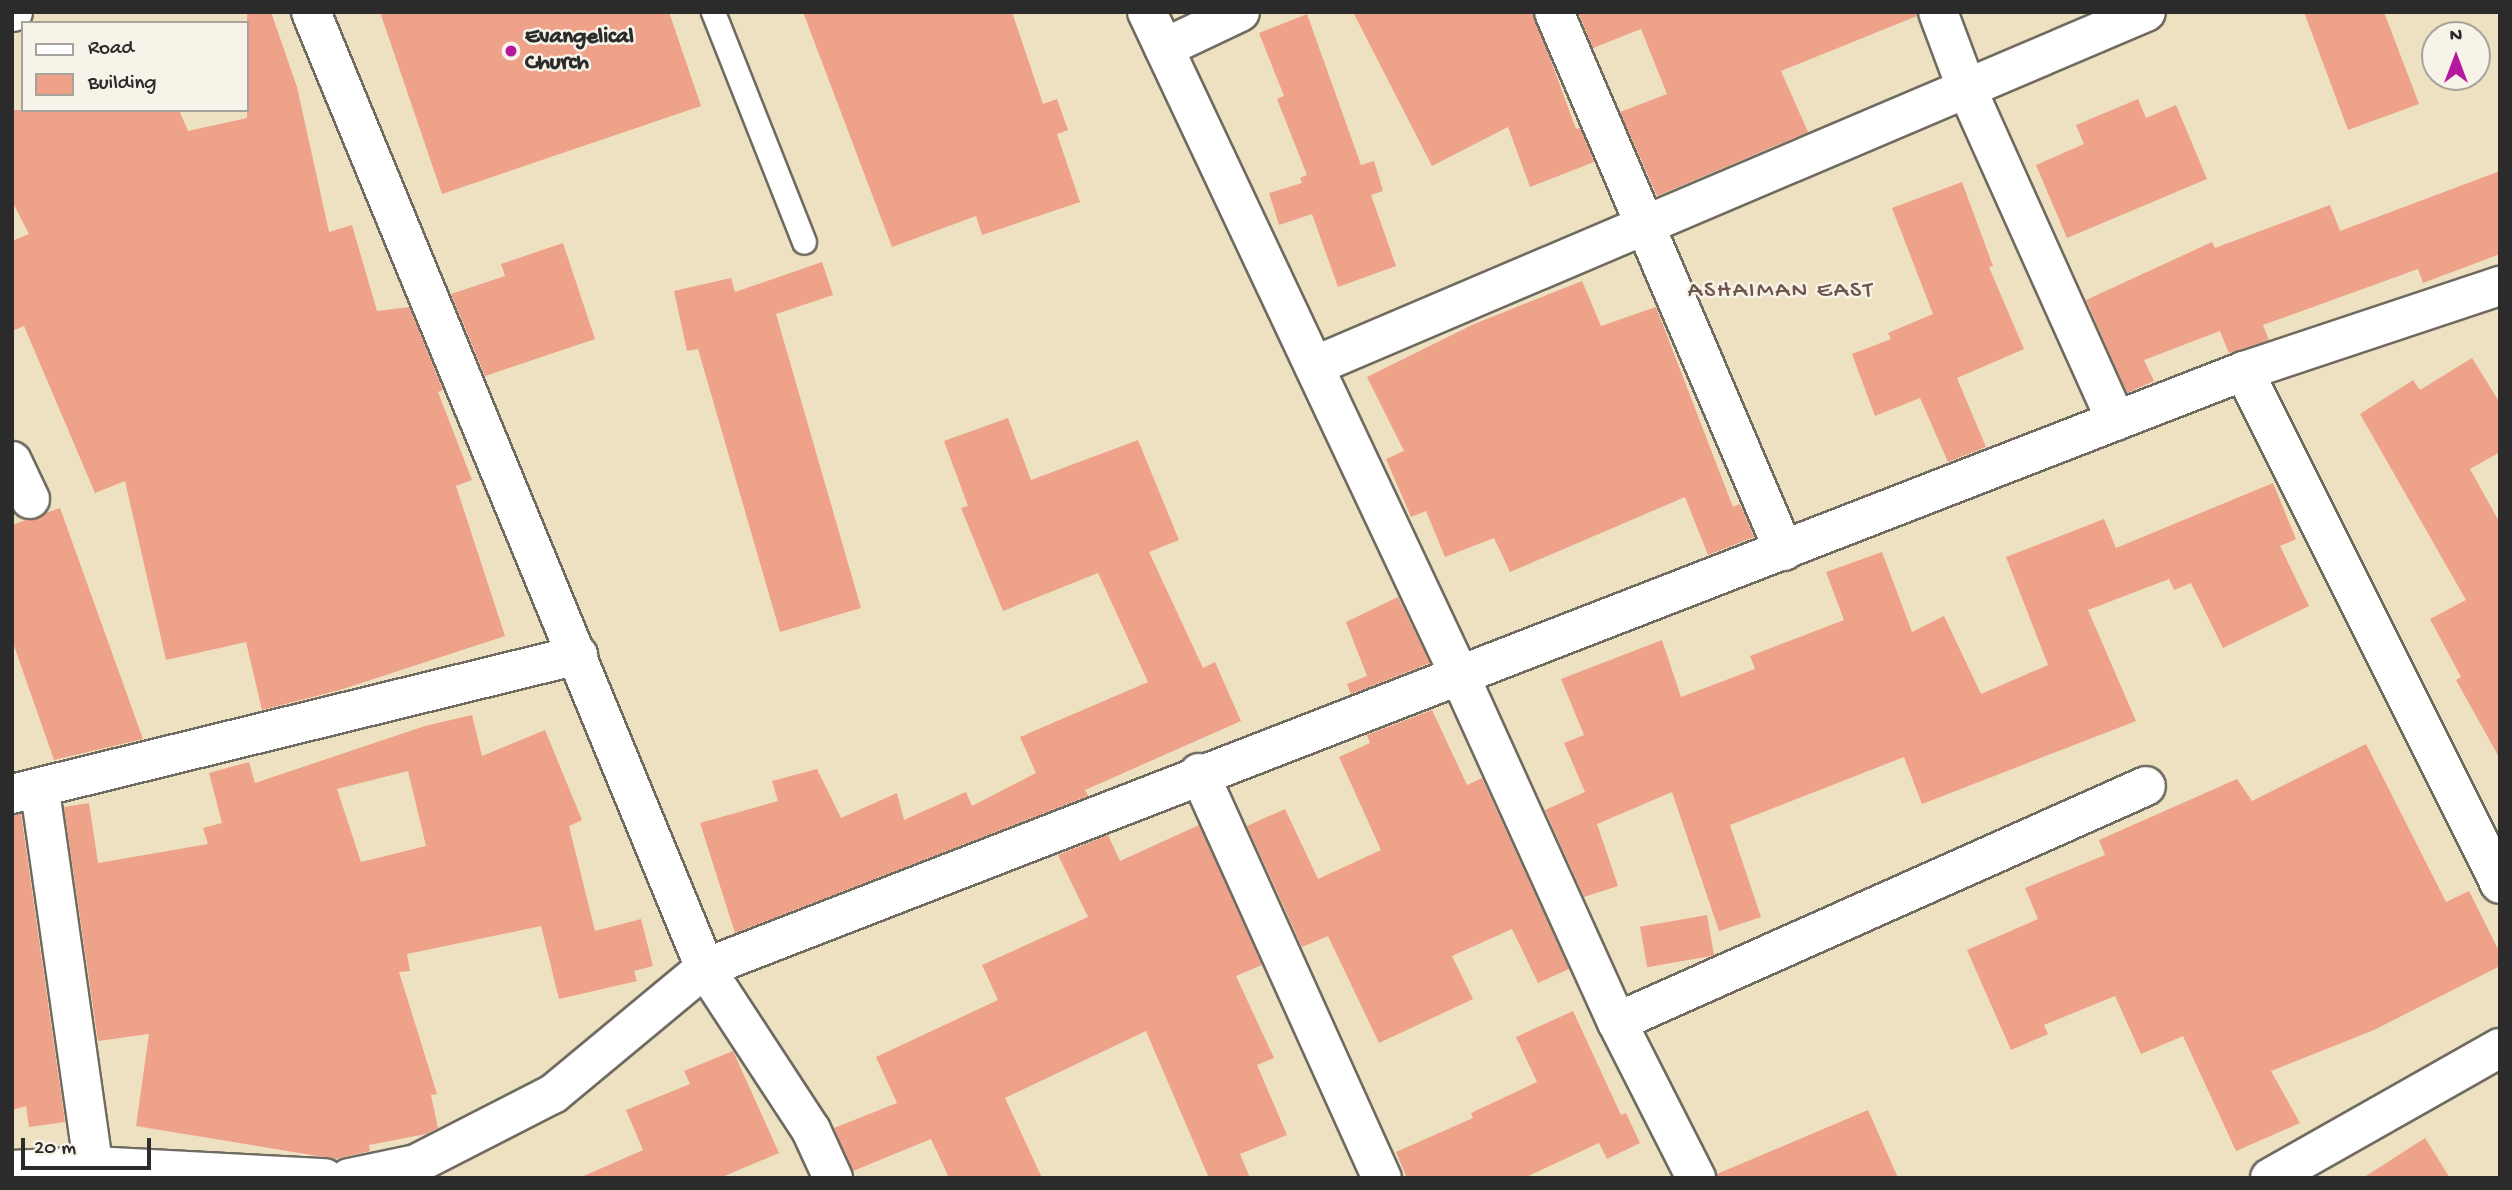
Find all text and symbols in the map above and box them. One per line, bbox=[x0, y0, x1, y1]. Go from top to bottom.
legend bbox=[21, 21, 248, 112]
north arrow bbox=[2421, 21, 2491, 91]
place label: Evangelical Church bbox=[525, 24, 634, 78]
text: N bbox=[2450, 25, 2462, 48]
text: Road bbox=[88, 37, 134, 62]
marker: Evangelical Church bbox=[503, 43, 519, 59]
text: Building bbox=[88, 72, 157, 97]
district label: ASHAIMAN EAST bbox=[1689, 278, 1873, 306]
scale bar bbox=[24, 1124, 154, 1168]
text: 20 m bbox=[34, 1137, 76, 1162]

